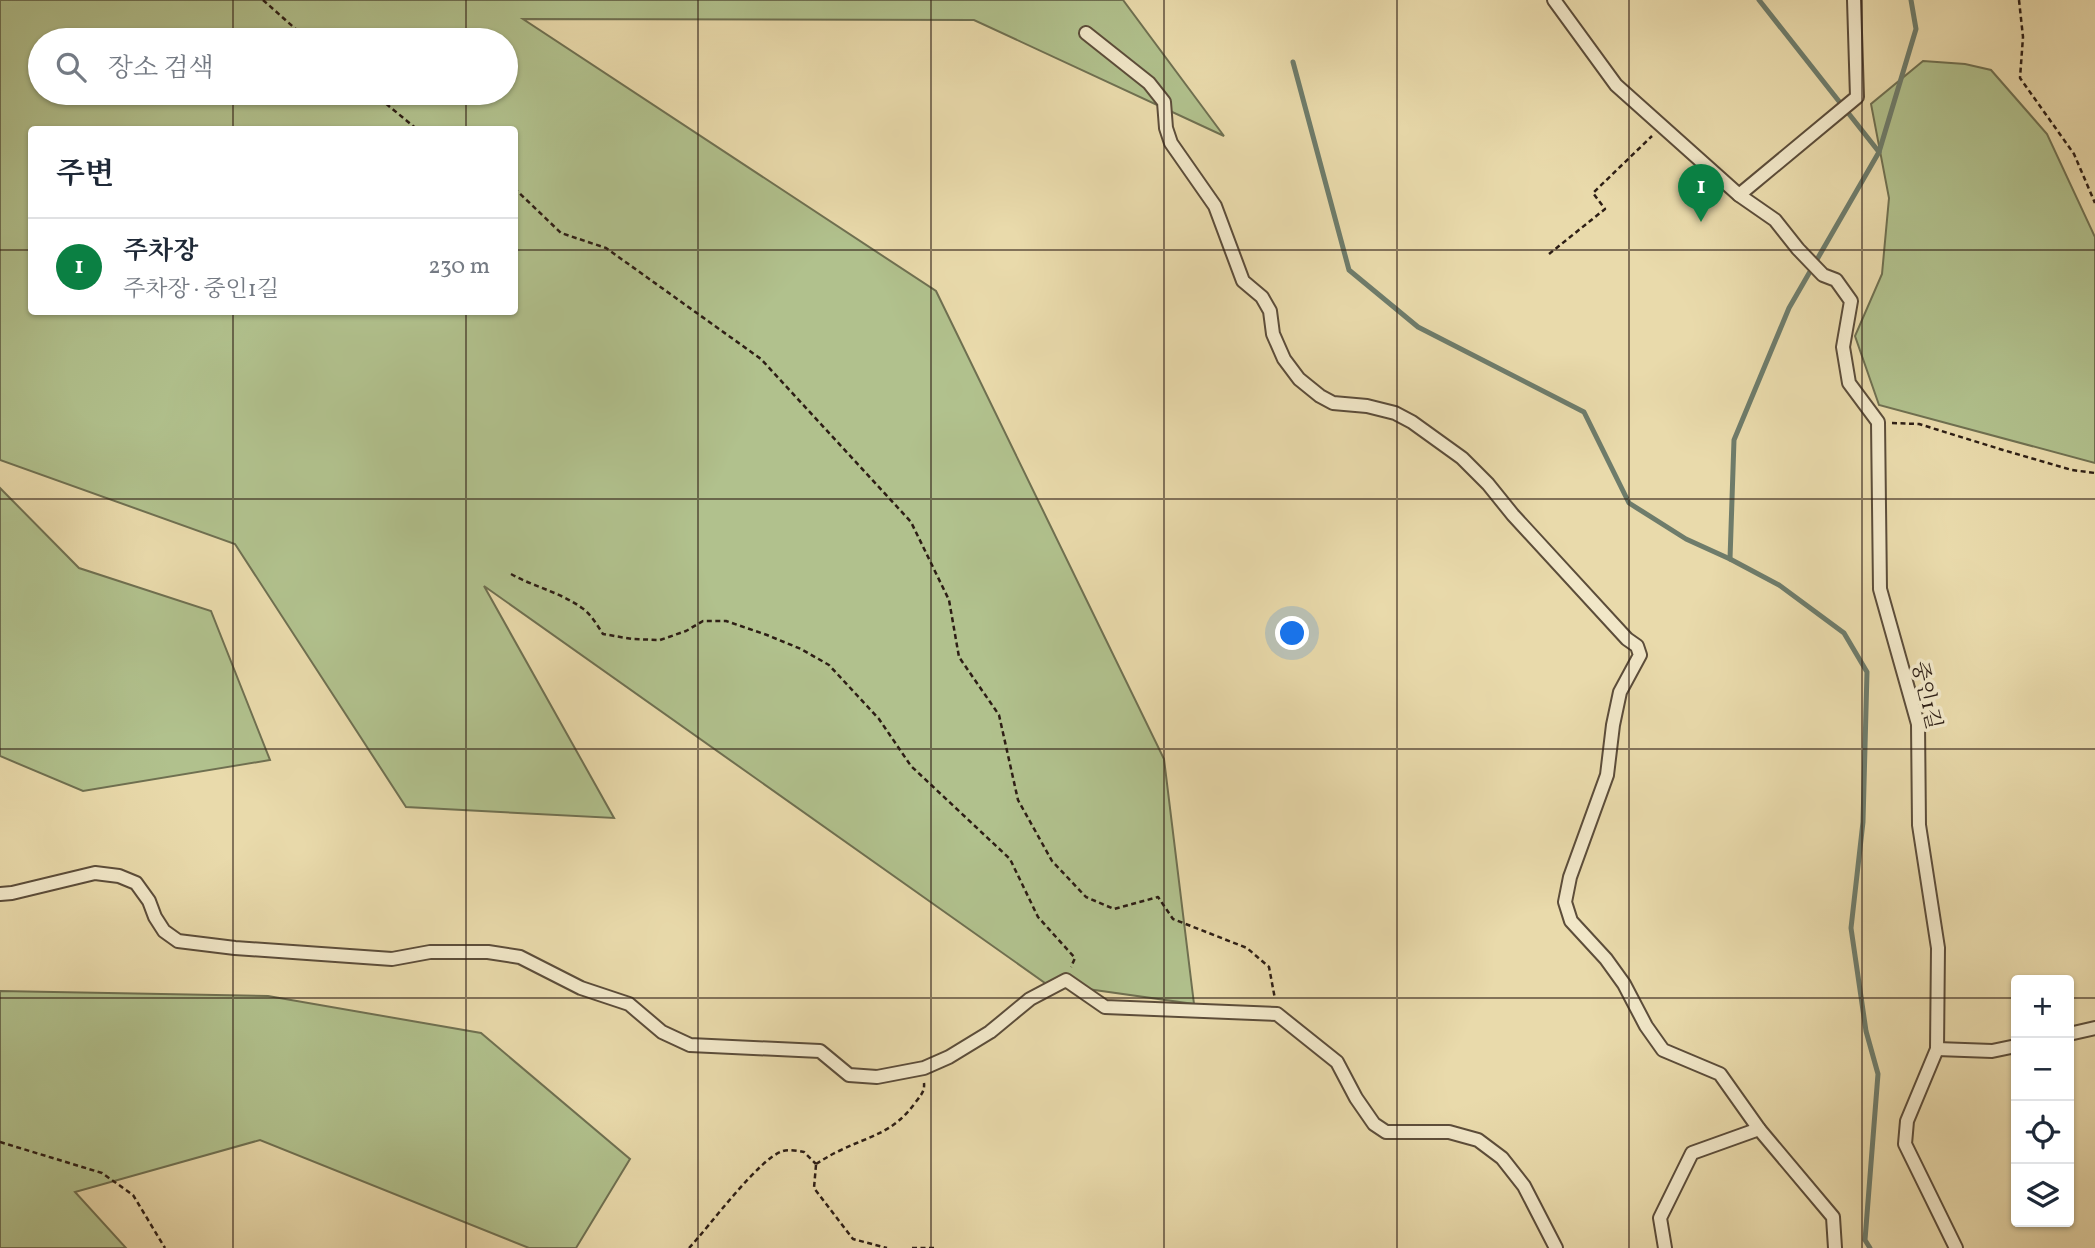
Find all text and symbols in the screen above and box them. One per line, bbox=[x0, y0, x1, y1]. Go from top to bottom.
search box bbox=[28, 28, 518, 105]
icon: search bbox=[52, 48, 90, 86]
text: 장소 검색 bbox=[108, 51, 214, 87]
text: 주변 bbox=[56, 154, 114, 196]
pin: 1 bbox=[1678, 164, 1724, 222]
text: 주차장 bbox=[123, 234, 198, 270]
text: 1 bbox=[74, 251, 84, 283]
text: 230 m bbox=[428, 251, 490, 283]
text: 주차장 · 중인1길 bbox=[123, 274, 279, 306]
your location bbox=[1275, 616, 1309, 650]
street label: 중인1길 bbox=[1904, 658, 1947, 732]
map controls bbox=[2011, 975, 2074, 1227]
button: + bbox=[2011, 975, 2074, 1038]
button: − bbox=[2011, 1038, 2074, 1101]
button: locate bbox=[2011, 1101, 2074, 1164]
button: layers bbox=[2011, 1164, 2074, 1227]

